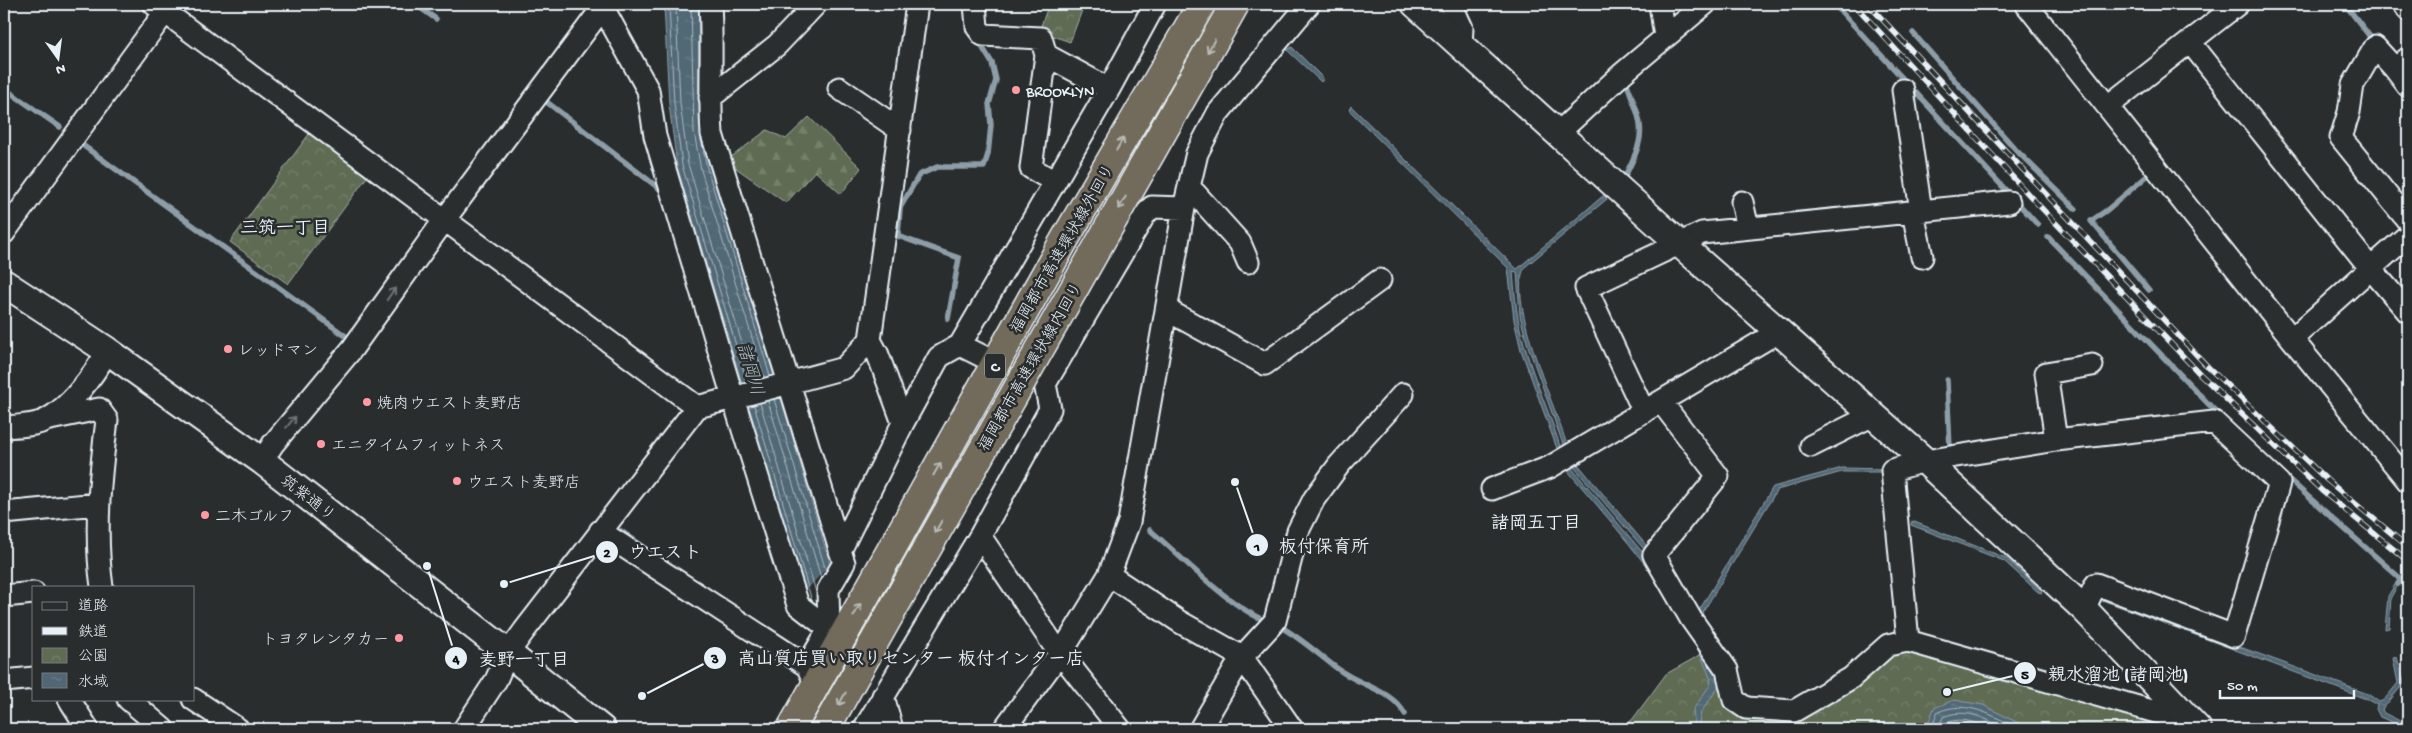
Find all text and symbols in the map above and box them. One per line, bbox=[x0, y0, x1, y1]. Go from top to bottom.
north arrow bbox=[32, 32, 82, 82]
one-way arrow bbox=[1205, 39, 1215, 53]
text: N bbox=[54, 59, 67, 78]
marker: BROOKLYN bbox=[1010, 84, 1022, 96]
place label: BROOKLYN bbox=[1025, 84, 1094, 103]
one-way arrow bbox=[1115, 137, 1125, 152]
street label: 福岡都市高速環状線外回り bbox=[1006, 161, 1120, 338]
one-way arrow bbox=[1117, 195, 1127, 210]
district label: 三筑一丁目 bbox=[240, 218, 330, 240]
street label: 福岡都市高速環状線内回り bbox=[974, 279, 1088, 456]
one-way arrow bbox=[386, 287, 396, 301]
water label: 諸岡川 bbox=[731, 341, 767, 399]
marker: レッドマン bbox=[222, 343, 234, 355]
place label: レッドマン bbox=[238, 343, 318, 362]
road number: C bbox=[985, 354, 1005, 378]
place label: 焼肉ウエスト麦野店 bbox=[377, 394, 522, 415]
marker: 焼肉ウエスト麦野店 bbox=[361, 396, 373, 408]
one-way arrow bbox=[286, 416, 297, 429]
marker: エニタイムフィットネス bbox=[315, 438, 327, 450]
place label: エニタイムフィットネス bbox=[331, 438, 505, 457]
one-way arrow bbox=[932, 461, 942, 476]
street label: 筑紫通り bbox=[276, 472, 339, 527]
place label: ウエスト麦野店 bbox=[467, 473, 580, 494]
marker: ウエスト麦野店 bbox=[451, 475, 463, 487]
place label: 二木ゴルフ bbox=[215, 508, 294, 528]
marker: 二木ゴルフ bbox=[199, 509, 211, 521]
district label: 諸岡五丁目 bbox=[1491, 513, 1581, 535]
one-way arrow bbox=[933, 519, 943, 534]
callout: 板付保育所 bbox=[1244, 529, 1379, 562]
callout: ウエスト bbox=[594, 535, 711, 568]
text: 板付保育所 bbox=[1279, 537, 1369, 559]
text: 1 bbox=[1253, 539, 1260, 557]
text: ウエスト bbox=[628, 544, 702, 565]
text: 2 bbox=[603, 545, 611, 563]
legend bbox=[32, 586, 195, 700]
text: 道路 bbox=[78, 598, 108, 616]
one-way arrow bbox=[853, 603, 862, 618]
text: 鉄道 bbox=[78, 624, 108, 642]
place label: トヨタレンタカー bbox=[262, 631, 389, 651]
marker: トヨタレンタカー bbox=[393, 632, 405, 644]
callout: 高山質店買い取りセンター 板付インター店 bbox=[703, 641, 1094, 674]
callout: 麦野一丁目 bbox=[444, 642, 579, 675]
text: 公園 bbox=[78, 648, 108, 666]
text: 高山質店買い取りセンター 板付インター店 bbox=[738, 649, 1084, 671]
text: 麦野一丁目 bbox=[479, 650, 569, 672]
text: 4 bbox=[451, 651, 460, 669]
text: 3 bbox=[710, 651, 719, 669]
callout: 親水溜池 (諸岡池) bbox=[2012, 657, 2198, 690]
text: 親水溜池 (諸岡池) bbox=[2048, 665, 2188, 687]
text: 5 bbox=[2021, 667, 2029, 685]
scale bar bbox=[2220, 668, 2353, 700]
text: 水域 bbox=[78, 673, 108, 692]
text: 50 m bbox=[2227, 678, 2258, 696]
one-way arrow bbox=[836, 691, 846, 706]

